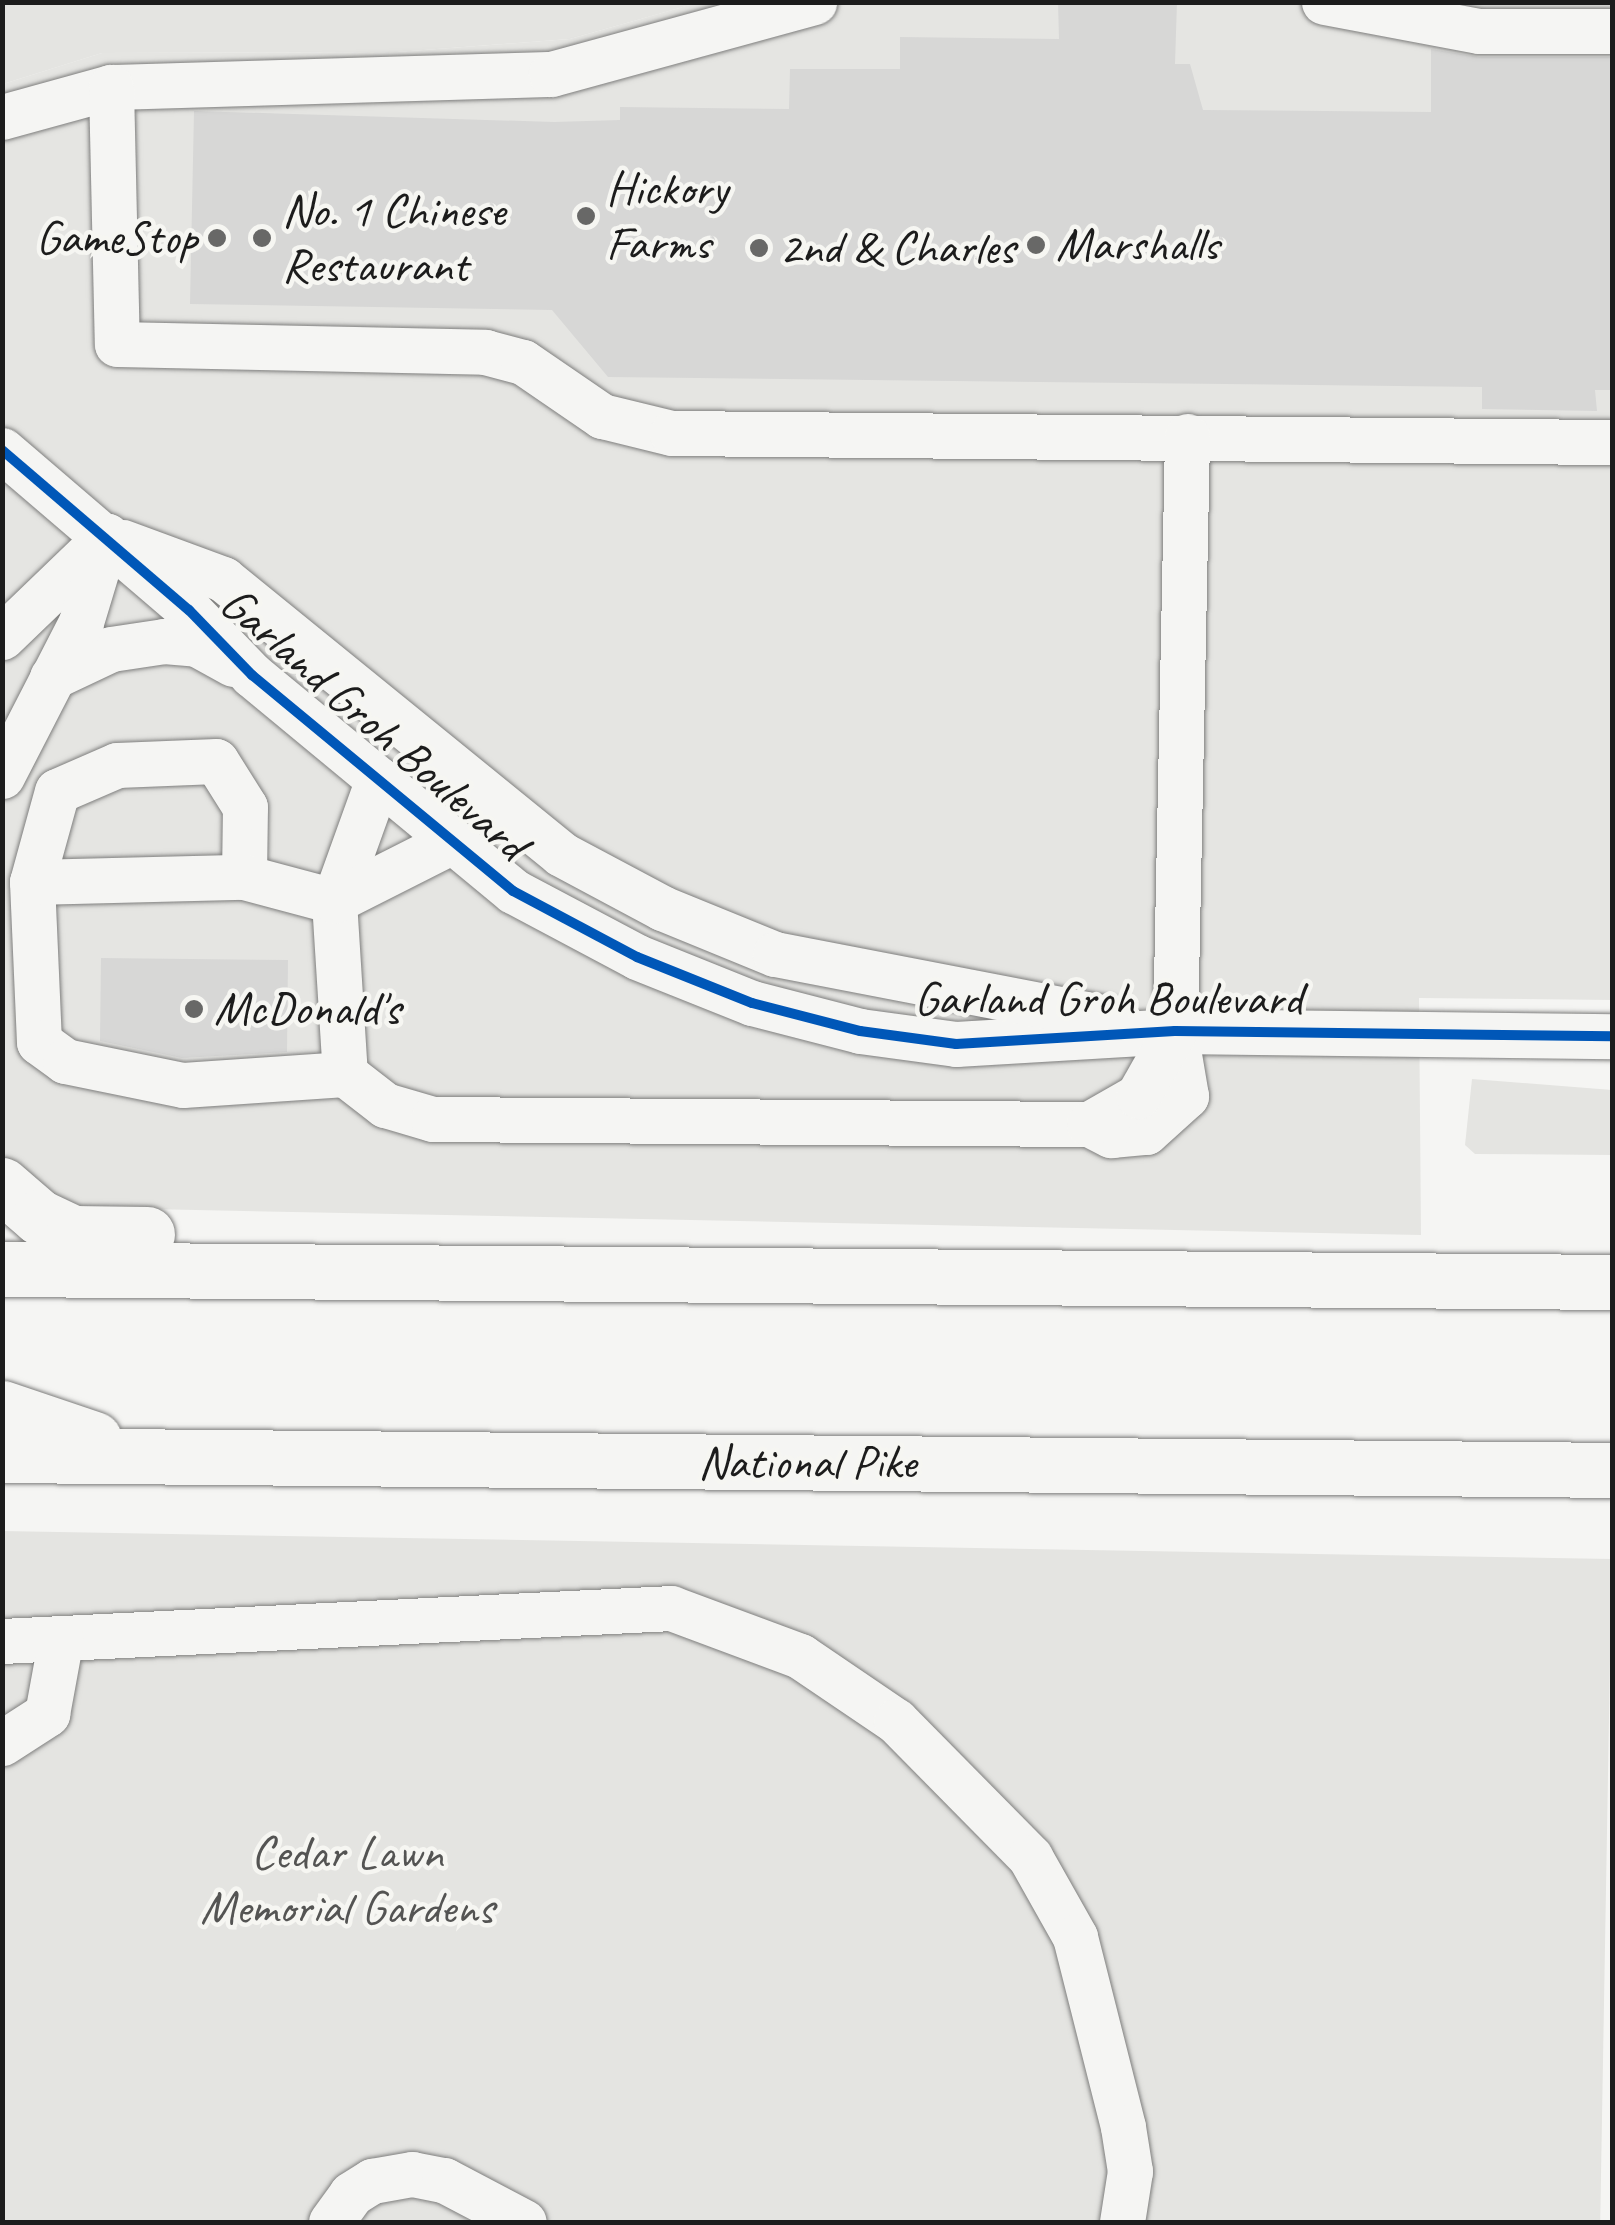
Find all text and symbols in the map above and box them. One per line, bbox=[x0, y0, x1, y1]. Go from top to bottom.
place label: Hickory Farms bbox=[606, 159, 728, 272]
place label: No. 1 Chinese Restaurant bbox=[282, 181, 505, 294]
marker: Hickory Farms bbox=[575, 205, 597, 227]
place label: GameStop bbox=[36, 209, 197, 267]
place label: Marshalls bbox=[1056, 216, 1219, 274]
place label: 2nd & Charles bbox=[779, 219, 1015, 277]
marker: GameStop bbox=[206, 227, 228, 249]
marker: No. 1 Chinese Restaurant bbox=[251, 227, 273, 249]
marker: Marshalls bbox=[1025, 234, 1047, 256]
marker: 2nd & Charles bbox=[748, 237, 770, 259]
street label: Garland Groh Boulevard bbox=[209, 574, 539, 872]
street label: Garland Groh Boulevard bbox=[914, 970, 1302, 1028]
place label: McDonald's bbox=[214, 980, 400, 1038]
marker: McDonald's bbox=[183, 998, 205, 1020]
street label: National Pike bbox=[698, 1434, 916, 1492]
park label: Cedar Lawn Memorial Gardens bbox=[199, 1823, 495, 1936]

